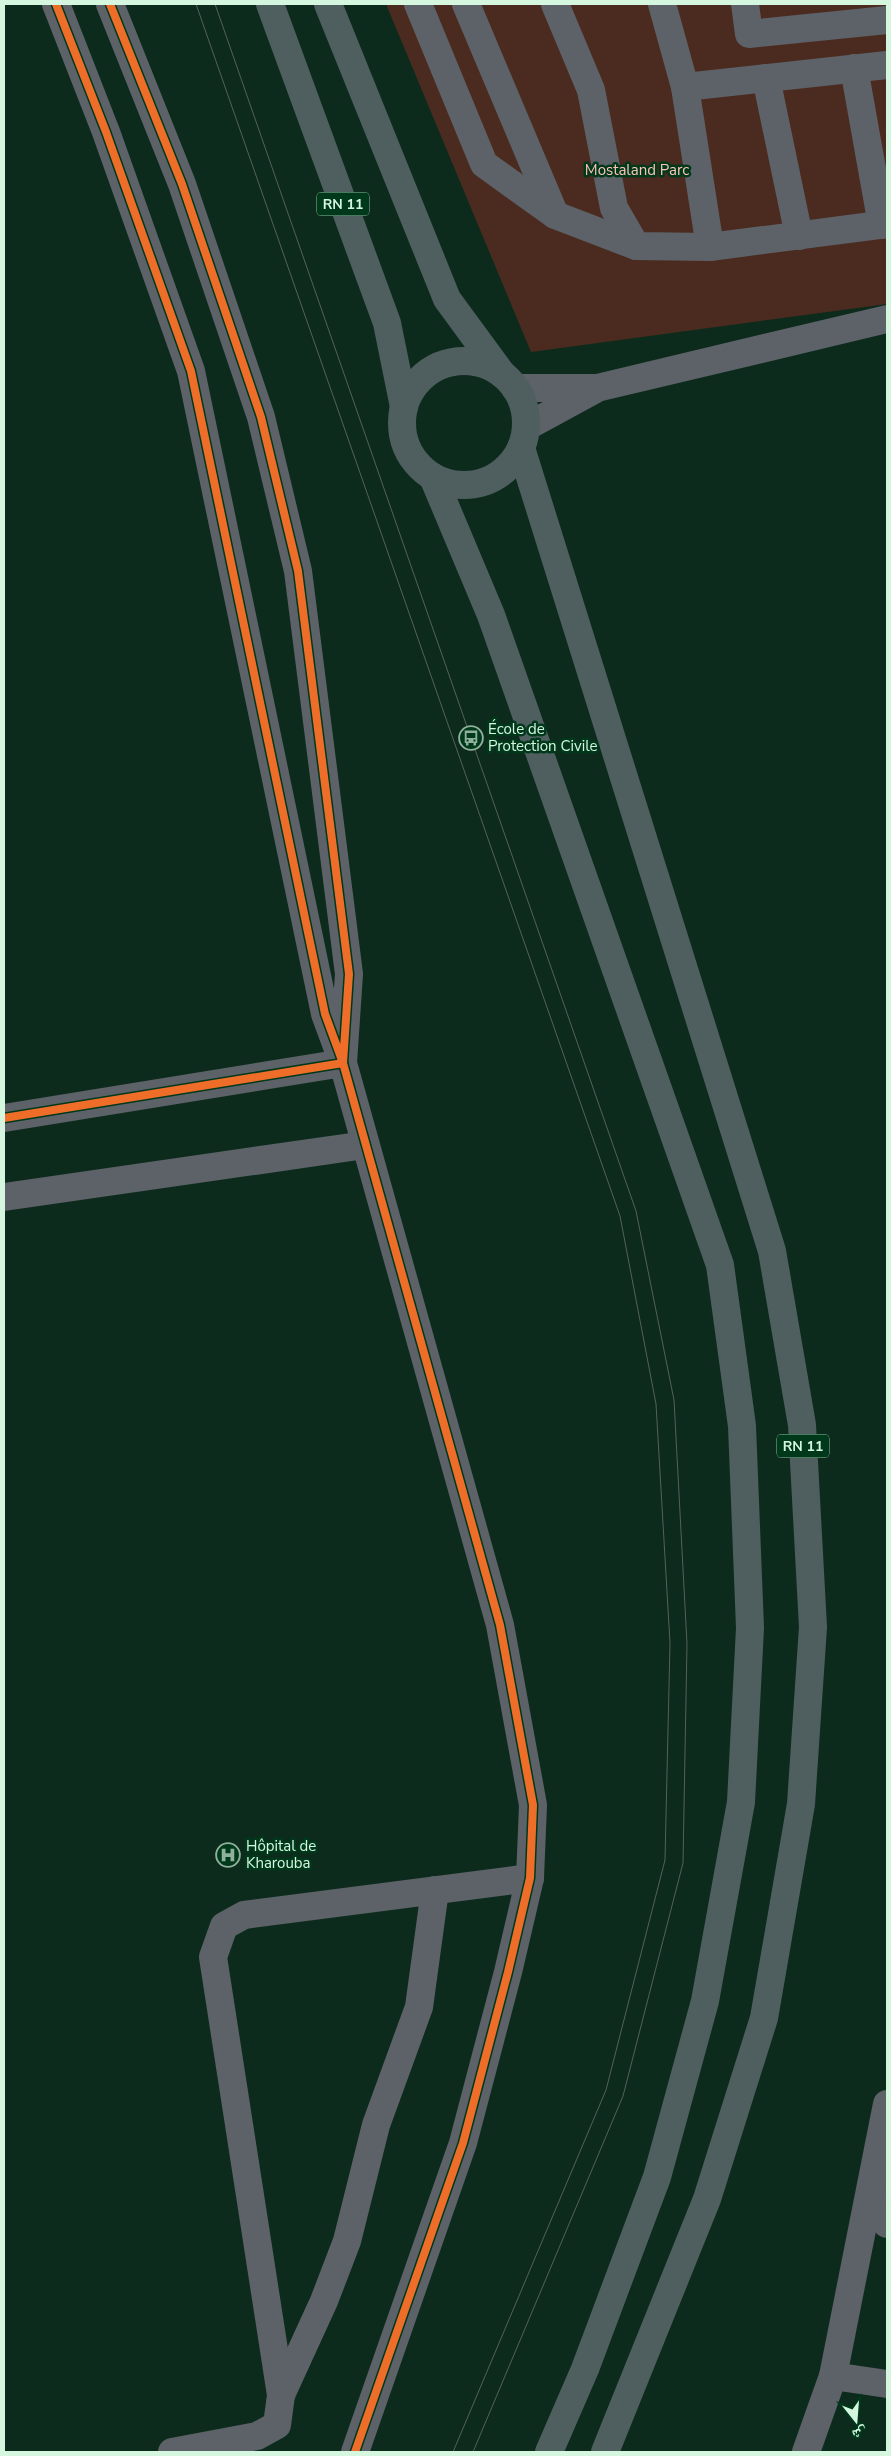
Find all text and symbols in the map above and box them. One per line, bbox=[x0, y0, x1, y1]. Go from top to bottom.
park label: Mostaland Parc bbox=[585, 160, 689, 180]
road number: RN 11 bbox=[317, 192, 369, 215]
place label: École de Protection Civile bbox=[488, 719, 598, 756]
bus stop icon: École de Protection Civile bbox=[458, 725, 484, 751]
road number: RN 11 bbox=[777, 1434, 829, 1458]
place label: Hôpital de Kharouba bbox=[246, 1836, 316, 1873]
hospital icon: Hôpital de Kharouba bbox=[215, 1842, 241, 1868]
north arrow bbox=[831, 2396, 881, 2446]
text: ش bbox=[850, 2422, 870, 2444]

